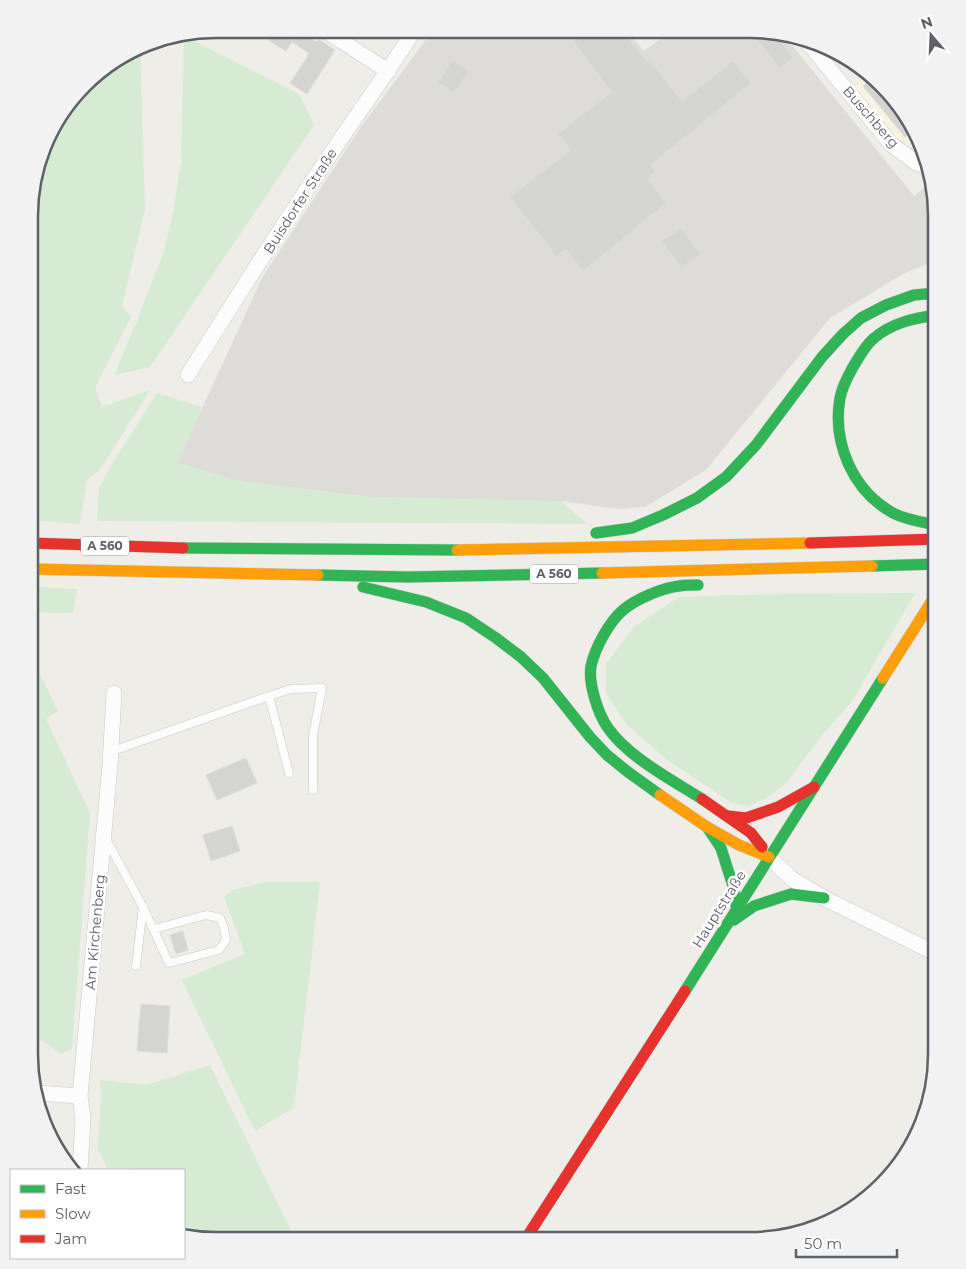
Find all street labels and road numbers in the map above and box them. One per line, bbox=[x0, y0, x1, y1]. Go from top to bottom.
street label: Buschberg bbox=[839, 82, 903, 152]
street label: Buisdorfer Straße bbox=[259, 145, 341, 257]
road number: A 560 bbox=[81, 536, 129, 556]
road number: A 560 bbox=[530, 564, 578, 584]
street label: Hauptstraße bbox=[688, 867, 750, 951]
street label: Am Kirchenberg bbox=[81, 874, 109, 990]

